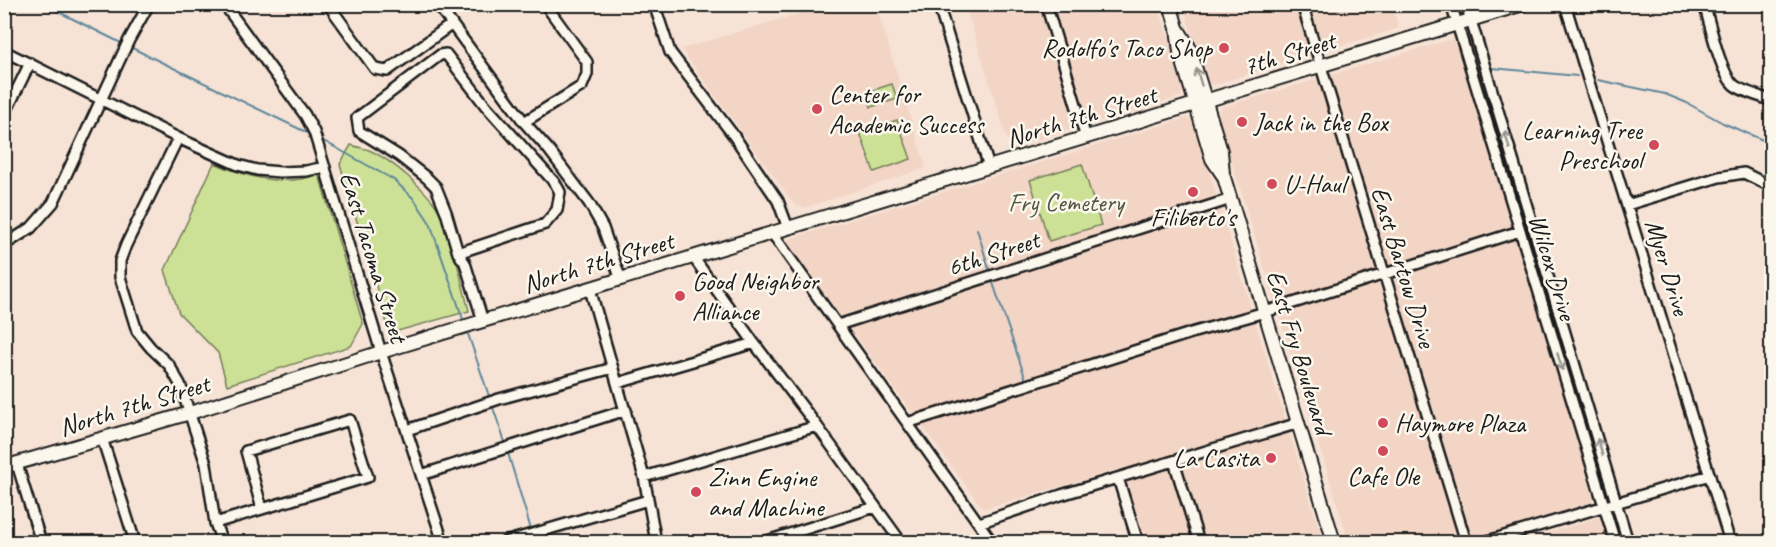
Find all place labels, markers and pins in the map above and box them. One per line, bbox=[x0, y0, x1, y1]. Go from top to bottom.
place label: Rodolfo's Taco Shop bbox=[1041, 32, 1213, 65]
marker: Rodolfo's Taco Shop bbox=[1217, 41, 1231, 55]
place label: Center for Academic Success bbox=[829, 78, 985, 141]
marker: Center for Academic Success bbox=[810, 102, 824, 116]
place label: Jack in the Box bbox=[1252, 106, 1390, 139]
place label: Learning Tree Preschool bbox=[1522, 114, 1647, 177]
marker: Jack in the Box bbox=[1235, 115, 1249, 129]
marker: Learning Tree Preschool bbox=[1647, 138, 1661, 152]
place label: U-Haul bbox=[1284, 168, 1350, 201]
marker: U-Haul bbox=[1265, 177, 1279, 191]
marker: Filiberto's bbox=[1186, 185, 1200, 199]
place label: Filiberto's bbox=[1151, 201, 1238, 234]
place label: Good Neighbor Alliance bbox=[692, 265, 820, 328]
marker: Good Neighbor Alliance bbox=[673, 289, 687, 303]
place label: Haymore Plaza bbox=[1395, 407, 1527, 440]
marker: Haymore Plaza bbox=[1376, 416, 1390, 430]
place label: La Casita bbox=[1174, 442, 1261, 475]
marker: Cafe Ole bbox=[1376, 444, 1390, 458]
marker: La Casita bbox=[1264, 451, 1278, 465]
place label: Cafe Ole bbox=[1347, 460, 1420, 493]
place label: Zinn Engine and Machine bbox=[708, 461, 826, 524]
marker: Zinn Engine and Machine bbox=[689, 485, 703, 499]

